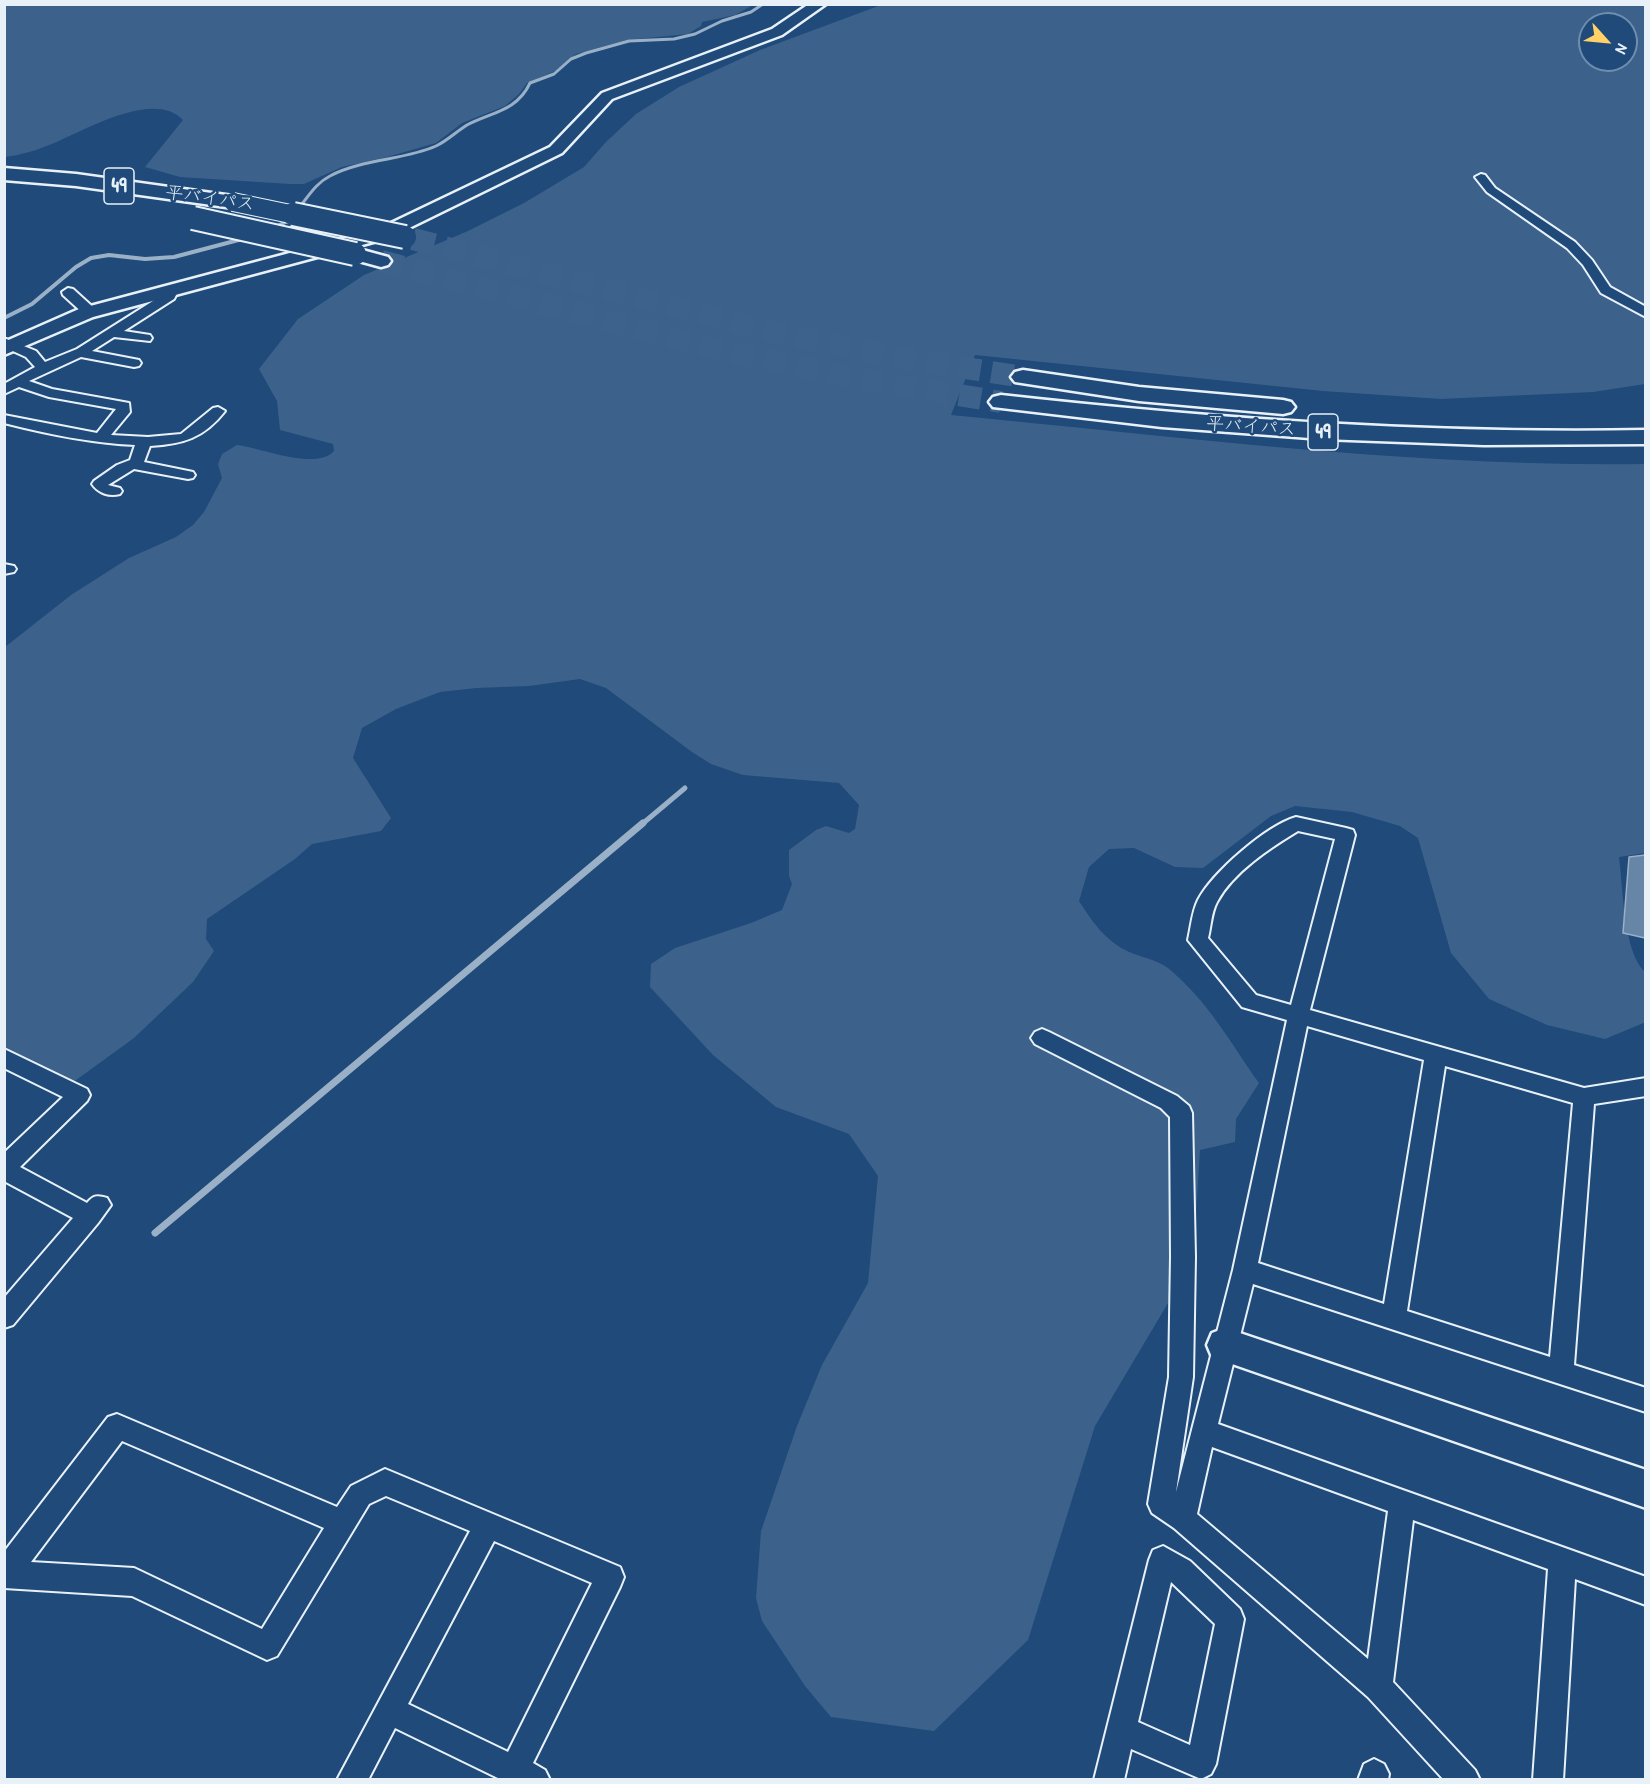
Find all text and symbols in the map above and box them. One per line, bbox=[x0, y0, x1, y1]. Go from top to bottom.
north arrow bbox=[1578, 12, 1638, 72]
text: N bbox=[1611, 40, 1634, 58]
road number: 49 bbox=[104, 168, 134, 204]
street label: 平バイパス bbox=[164, 182, 256, 216]
street label: 平バイパス bbox=[1205, 413, 1297, 441]
road number: 49 bbox=[1308, 414, 1338, 450]

